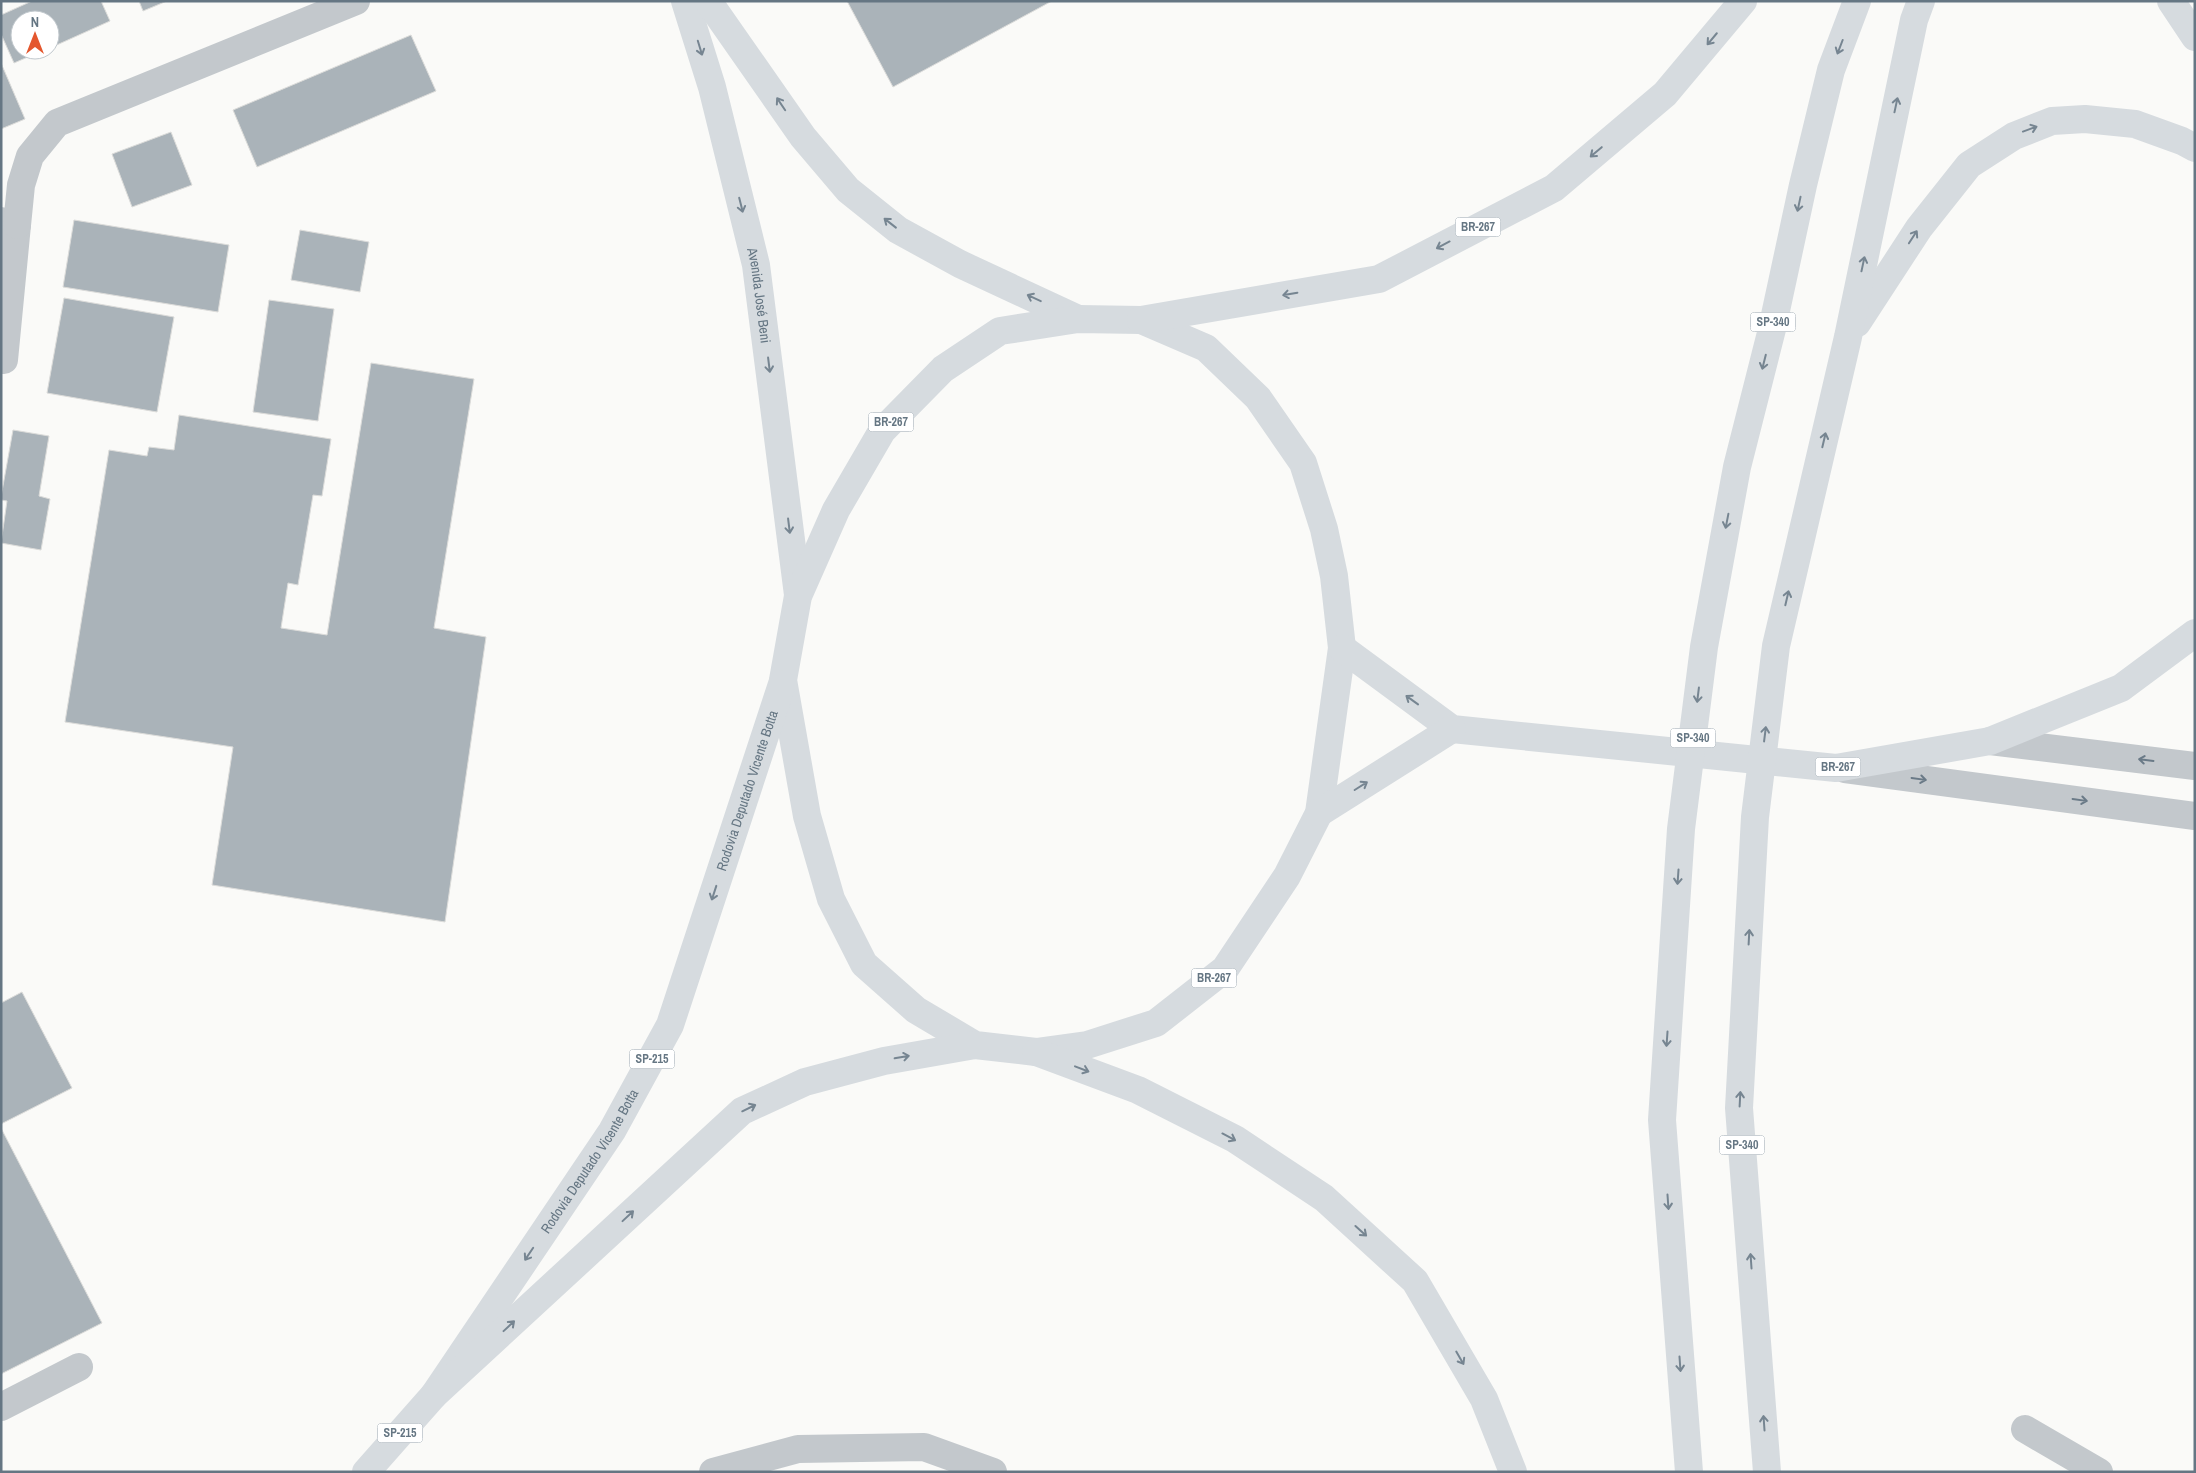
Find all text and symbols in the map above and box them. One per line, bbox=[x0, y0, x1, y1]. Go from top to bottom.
north arrow bbox=[10, 10, 60, 60]
text: N bbox=[31, 13, 39, 31]
one-way arrow bbox=[1706, 32, 1717, 45]
one-way arrow bbox=[695, 39, 705, 55]
one-way arrow bbox=[1835, 39, 1844, 54]
one-way arrow bbox=[776, 98, 786, 112]
one-way arrow bbox=[1892, 98, 1901, 114]
one-way arrow bbox=[2022, 124, 2037, 133]
one-way arrow bbox=[1590, 146, 1603, 158]
one-way arrow bbox=[1794, 195, 1803, 211]
one-way arrow bbox=[737, 196, 746, 212]
one-way arrow bbox=[884, 218, 897, 229]
road number: BR-267 bbox=[1456, 218, 1500, 236]
one-way arrow bbox=[1908, 231, 1918, 245]
one-way arrow bbox=[1436, 240, 1451, 250]
street label: Avenida José Beni bbox=[743, 245, 775, 344]
one-way arrow bbox=[1859, 257, 1869, 273]
one-way arrow bbox=[1283, 290, 1299, 300]
one-way arrow bbox=[1027, 293, 1042, 303]
road number: SP-340 bbox=[1750, 313, 1796, 332]
one-way arrow bbox=[1758, 354, 1768, 370]
one-way arrow bbox=[764, 356, 774, 372]
road number: BR-267 bbox=[868, 412, 914, 432]
one-way arrow bbox=[1820, 433, 1829, 449]
one-way arrow bbox=[1722, 512, 1732, 528]
one-way arrow bbox=[784, 518, 794, 534]
one-way arrow bbox=[1783, 591, 1792, 607]
one-way arrow bbox=[1693, 687, 1703, 703]
one-way arrow bbox=[1406, 695, 1420, 705]
street label: Rodovia Deputado Vicente Botta bbox=[712, 707, 782, 873]
one-way arrow bbox=[1760, 726, 1770, 742]
road number: SP-340 bbox=[1670, 728, 1716, 748]
one-way arrow bbox=[2139, 755, 2155, 765]
road number: BR-267 bbox=[1816, 758, 1860, 776]
one-way arrow bbox=[1910, 774, 1926, 784]
one-way arrow bbox=[1353, 781, 1367, 791]
one-way arrow bbox=[2071, 796, 2087, 806]
one-way arrow bbox=[1673, 869, 1682, 885]
one-way arrow bbox=[708, 885, 718, 901]
one-way arrow bbox=[1744, 929, 1753, 945]
road number: BR-267 bbox=[1192, 968, 1236, 988]
one-way arrow bbox=[1663, 1031, 1672, 1047]
road number: SP-215 bbox=[630, 1050, 674, 1068]
one-way arrow bbox=[894, 1052, 910, 1062]
one-way arrow bbox=[1074, 1065, 1089, 1074]
street label: Rodovia Deputado Vicente Botta bbox=[537, 1085, 643, 1237]
one-way arrow bbox=[1735, 1091, 1744, 1107]
one-way arrow bbox=[741, 1103, 756, 1112]
one-way arrow bbox=[1222, 1132, 1237, 1142]
road number: SP-340 bbox=[1720, 1136, 1764, 1154]
one-way arrow bbox=[1664, 1193, 1673, 1209]
one-way arrow bbox=[622, 1210, 635, 1222]
one-way arrow bbox=[1354, 1226, 1367, 1237]
one-way arrow bbox=[524, 1246, 534, 1260]
one-way arrow bbox=[1746, 1253, 1756, 1269]
one-way arrow bbox=[502, 1321, 515, 1332]
one-way arrow bbox=[1455, 1350, 1465, 1365]
one-way arrow bbox=[1676, 1355, 1685, 1371]
one-way arrow bbox=[1759, 1415, 1768, 1431]
road number: SP-215 bbox=[378, 1424, 422, 1442]

